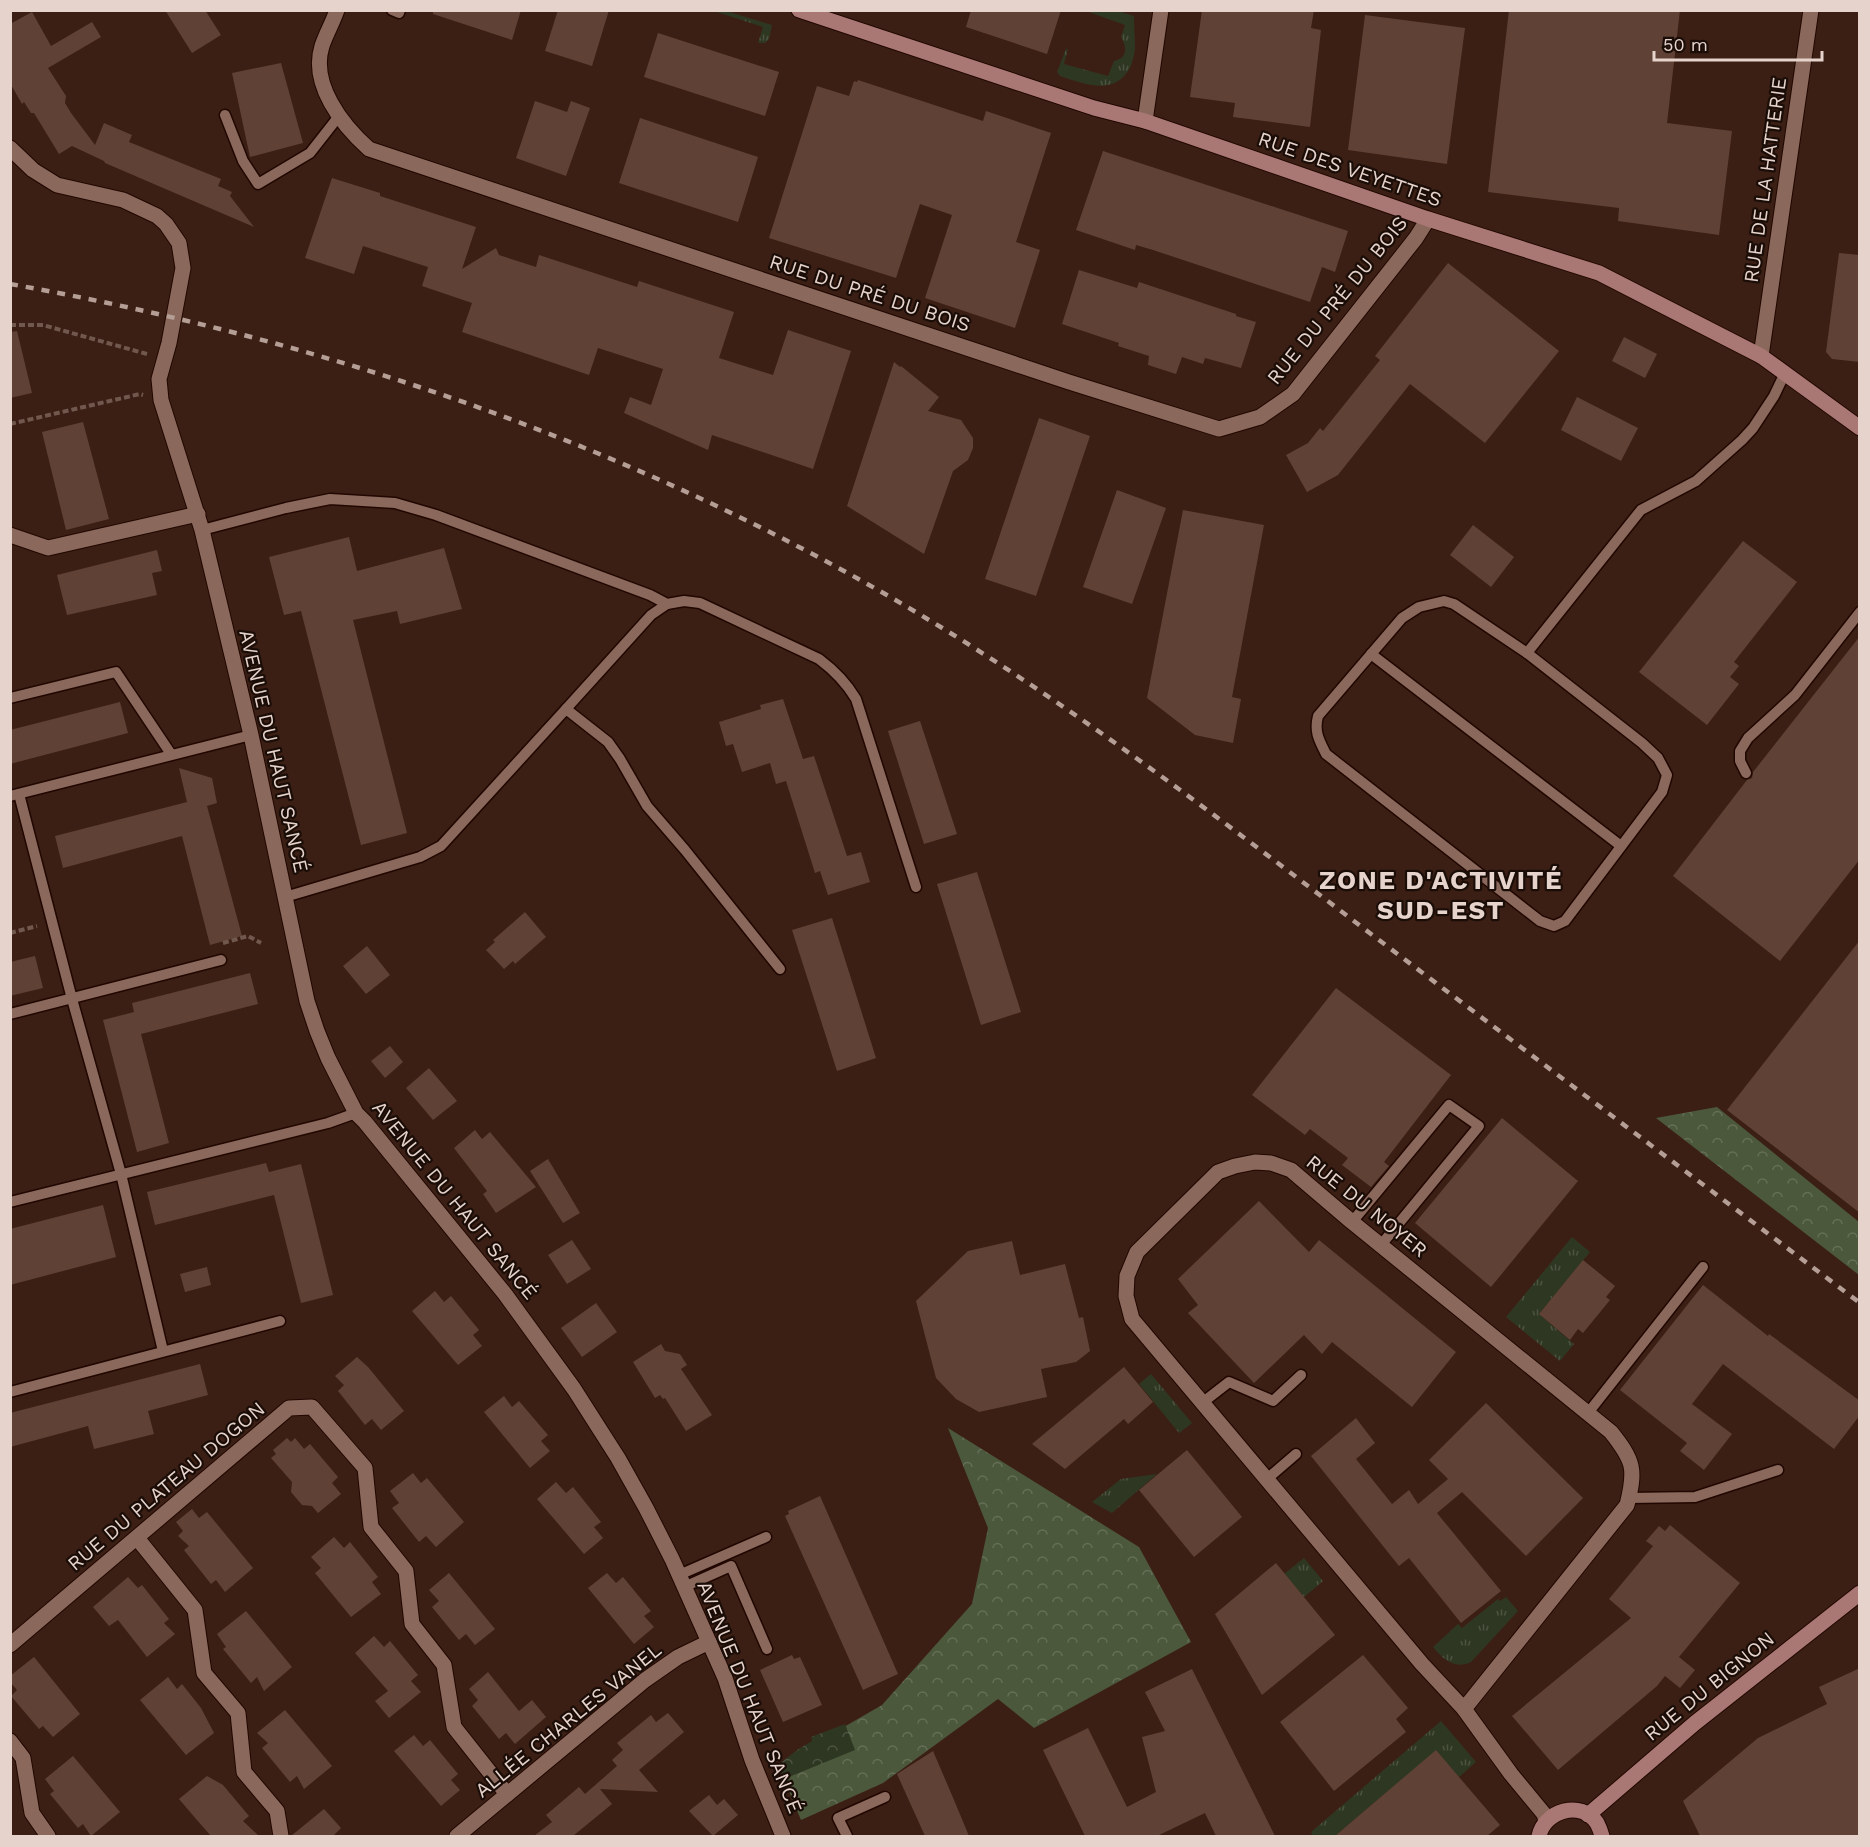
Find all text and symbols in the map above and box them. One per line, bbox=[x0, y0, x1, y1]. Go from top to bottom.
scale bar bbox=[1654, 24, 1822, 62]
text: 50 m bbox=[1663, 34, 1708, 55]
street label: RUE DE LA HATTERIE bbox=[1739, 76, 1791, 284]
street label: RUE DES VEYETTES bbox=[1255, 126, 1445, 212]
street label: RUE DU PRÉ DU BOIS bbox=[1262, 211, 1412, 389]
street label: RUE DU PRÉ DU BOIS bbox=[767, 249, 973, 337]
street label: AVENUE DU HAUT SANCÉ bbox=[234, 627, 314, 875]
district label: ZONE D'ACTIVITÉ SUD-EST bbox=[1319, 865, 1563, 925]
street label: AVENUE DU HAUT SANCÉ bbox=[367, 1096, 543, 1304]
street label: RUE DU NOYER bbox=[1302, 1150, 1432, 1262]
street label: RUE DU PLATEAU DOGON bbox=[62, 1396, 270, 1576]
street label: AVENUE DU HAUT SANCÉ bbox=[692, 1577, 808, 1817]
street label: RUE DU BIGNON bbox=[1639, 1626, 1779, 1746]
street label: ALLÉE CHARLES VANEL bbox=[470, 1638, 666, 1802]

